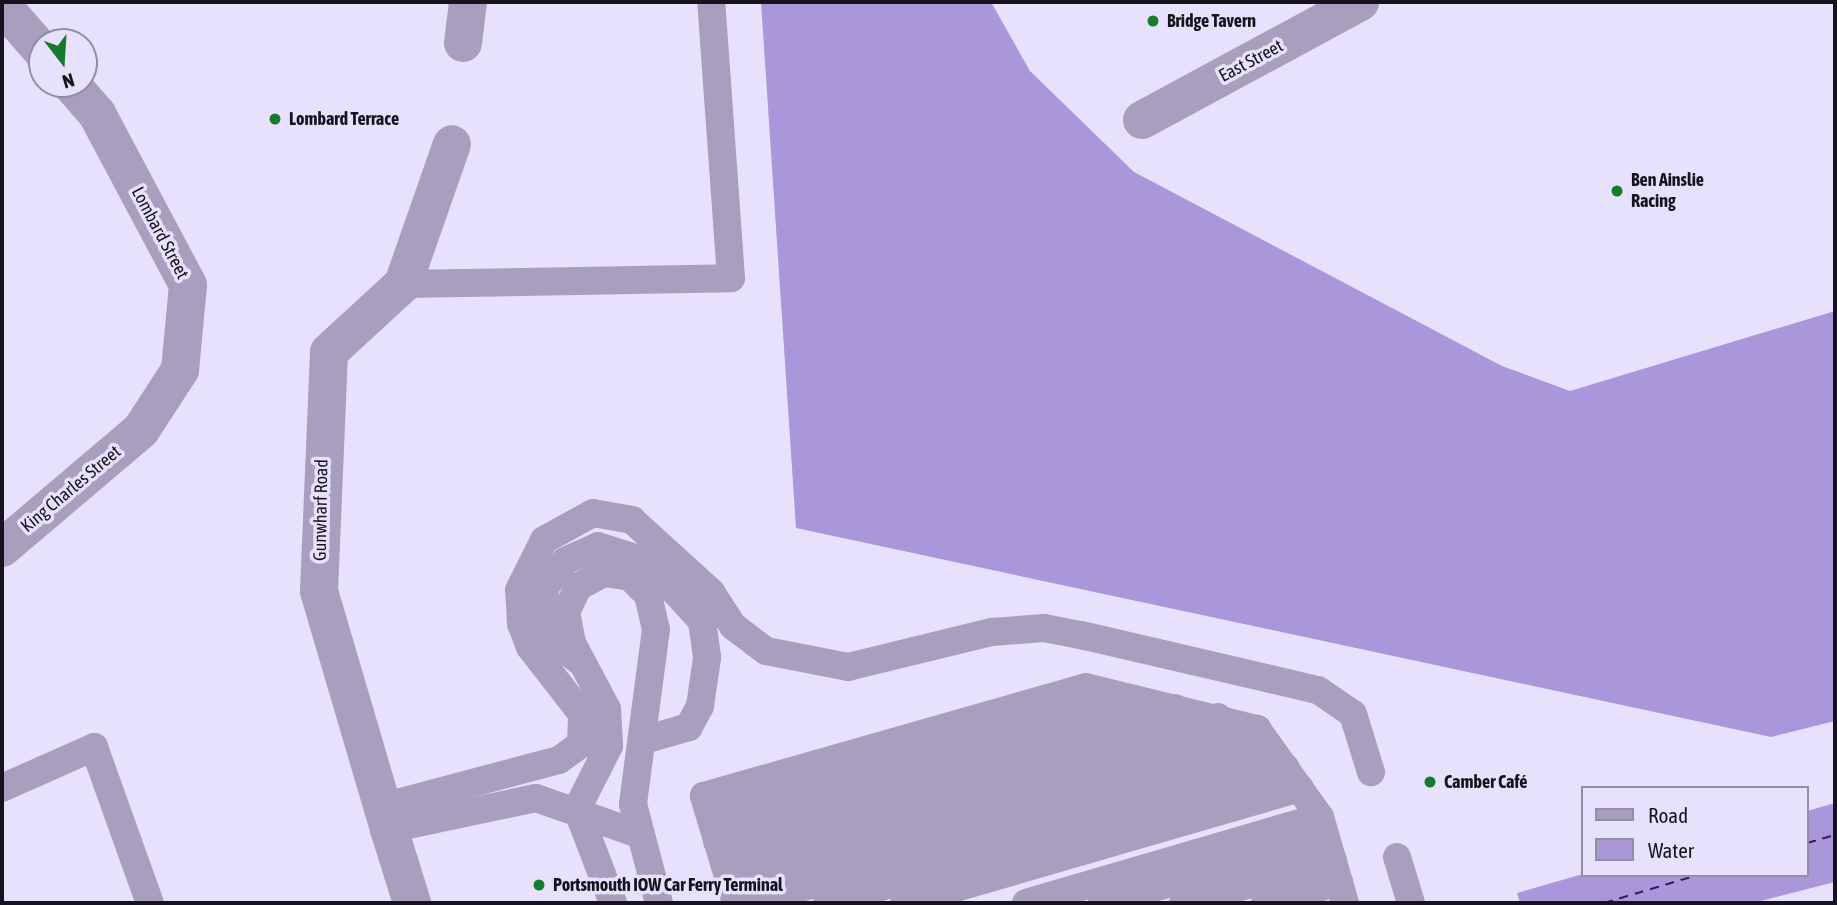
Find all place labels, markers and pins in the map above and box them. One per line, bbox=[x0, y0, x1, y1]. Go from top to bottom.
place label: Bridge Tavern bbox=[1167, 10, 1256, 32]
marker: Bridge Tavern bbox=[1145, 13, 1161, 29]
place label: Lombard Terrace bbox=[289, 108, 399, 130]
marker: Lombard Terrace bbox=[267, 111, 283, 127]
place label: Ben Ainslie Racing bbox=[1631, 170, 1704, 212]
marker: Ben Ainslie Racing bbox=[1609, 183, 1625, 199]
place label: Camber Café bbox=[1444, 771, 1528, 793]
marker: Camber Café bbox=[1422, 774, 1438, 790]
place label: Portsmouth IOW Car Ferry Terminal bbox=[553, 874, 783, 896]
marker: Portsmouth IOW Car Ferry Terminal bbox=[531, 877, 547, 893]

